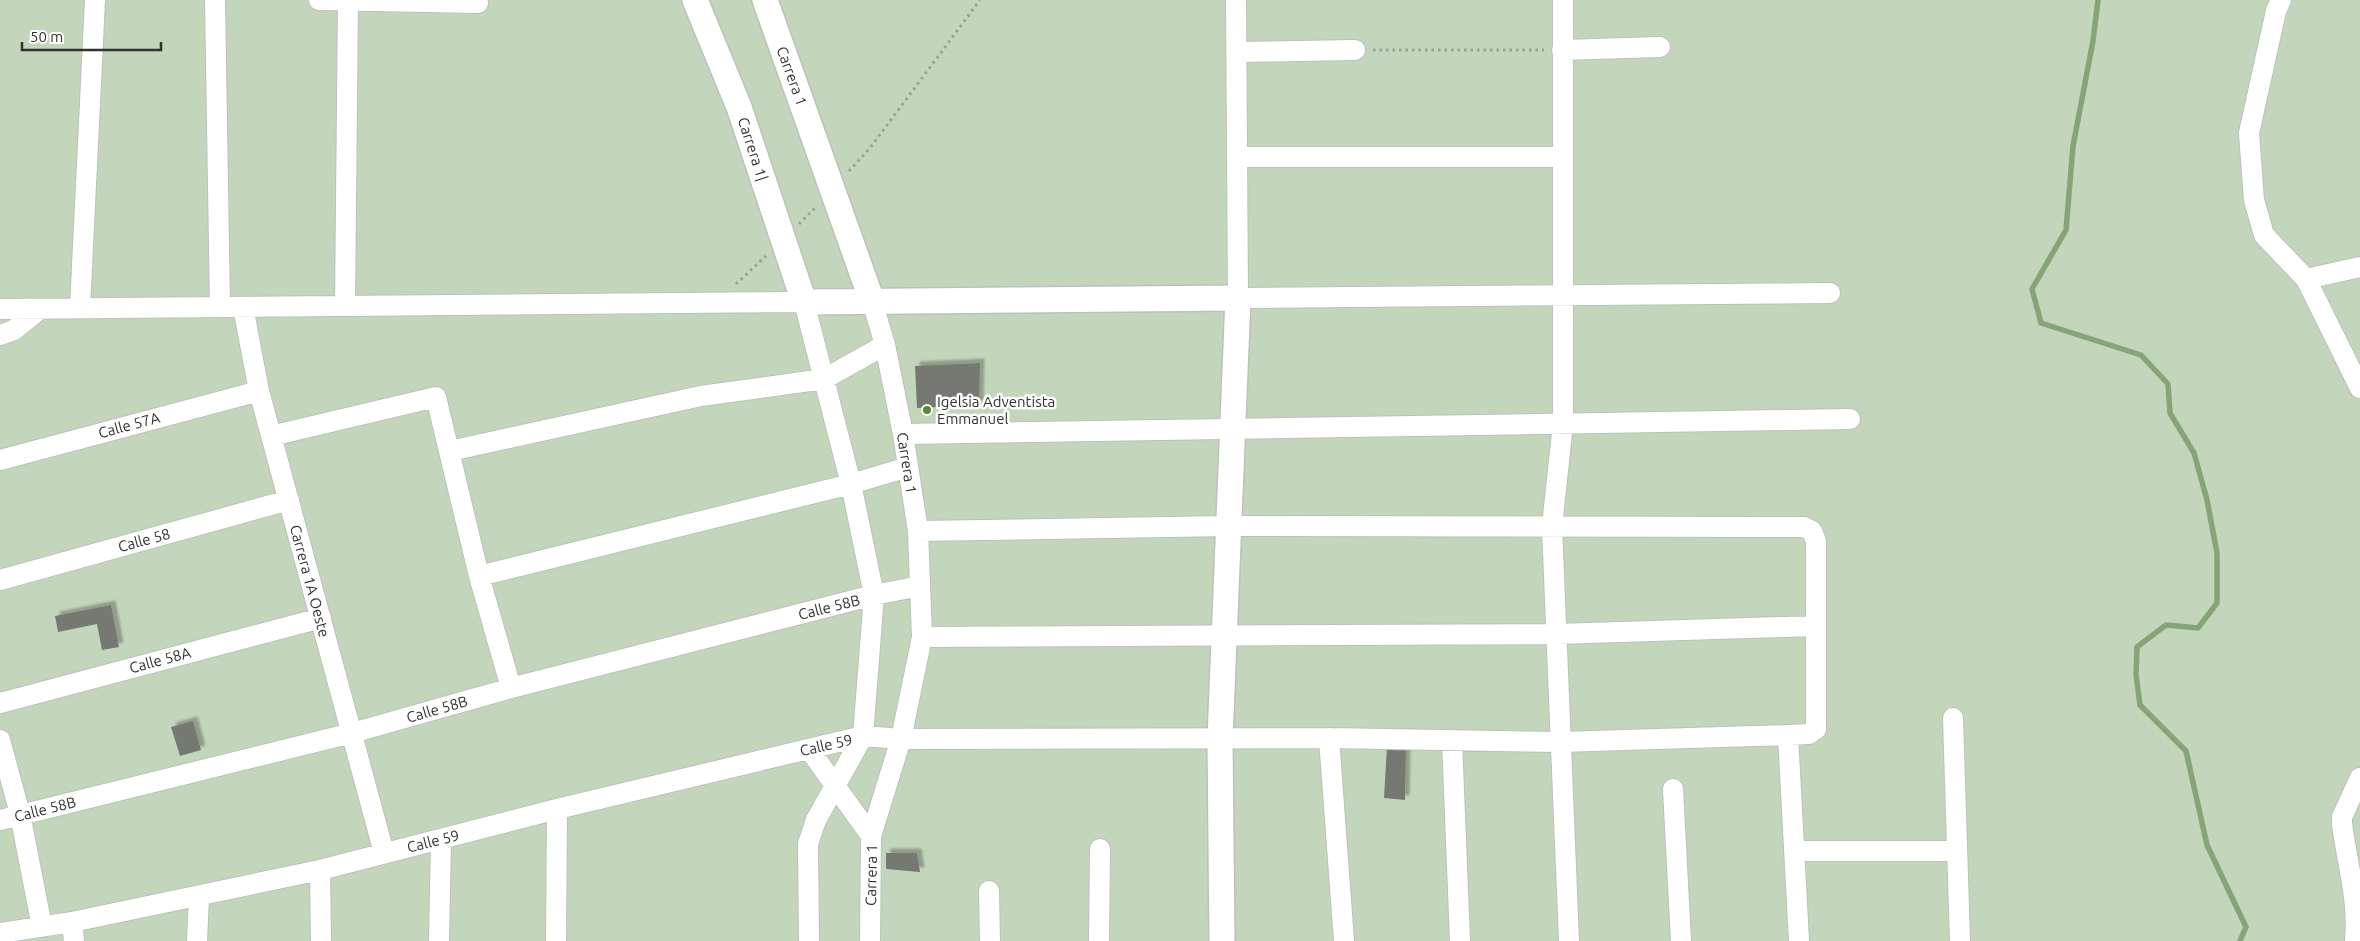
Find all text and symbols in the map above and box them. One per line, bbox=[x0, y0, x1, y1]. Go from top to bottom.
scale bar bbox=[22, 20, 161, 52]
text: 50 m bbox=[30, 28, 63, 45]
street label: Carrera 1 bbox=[773, 44, 811, 108]
street label: Carrera 1| bbox=[735, 115, 771, 183]
place label: Igelsia Adventista Emmanuel bbox=[937, 393, 1055, 427]
marker: Igelsia Adventista Emmanuel bbox=[921, 404, 933, 416]
street label: Calle 57A bbox=[96, 409, 162, 441]
street label: Carrera 1 bbox=[894, 431, 920, 495]
street label: Carrera 1A Oeste bbox=[287, 523, 333, 639]
street label: Calle 58 bbox=[116, 525, 172, 555]
street label: Calle 58B bbox=[796, 591, 862, 623]
street label: Calle 58A bbox=[127, 644, 193, 676]
street label: Calle 58B bbox=[404, 692, 470, 726]
street label: Calle 59 bbox=[798, 731, 854, 759]
street label: Calle 58B bbox=[12, 793, 78, 825]
street label: Calle 59 bbox=[405, 826, 461, 856]
street label: Carrera 1 bbox=[862, 844, 880, 906]

